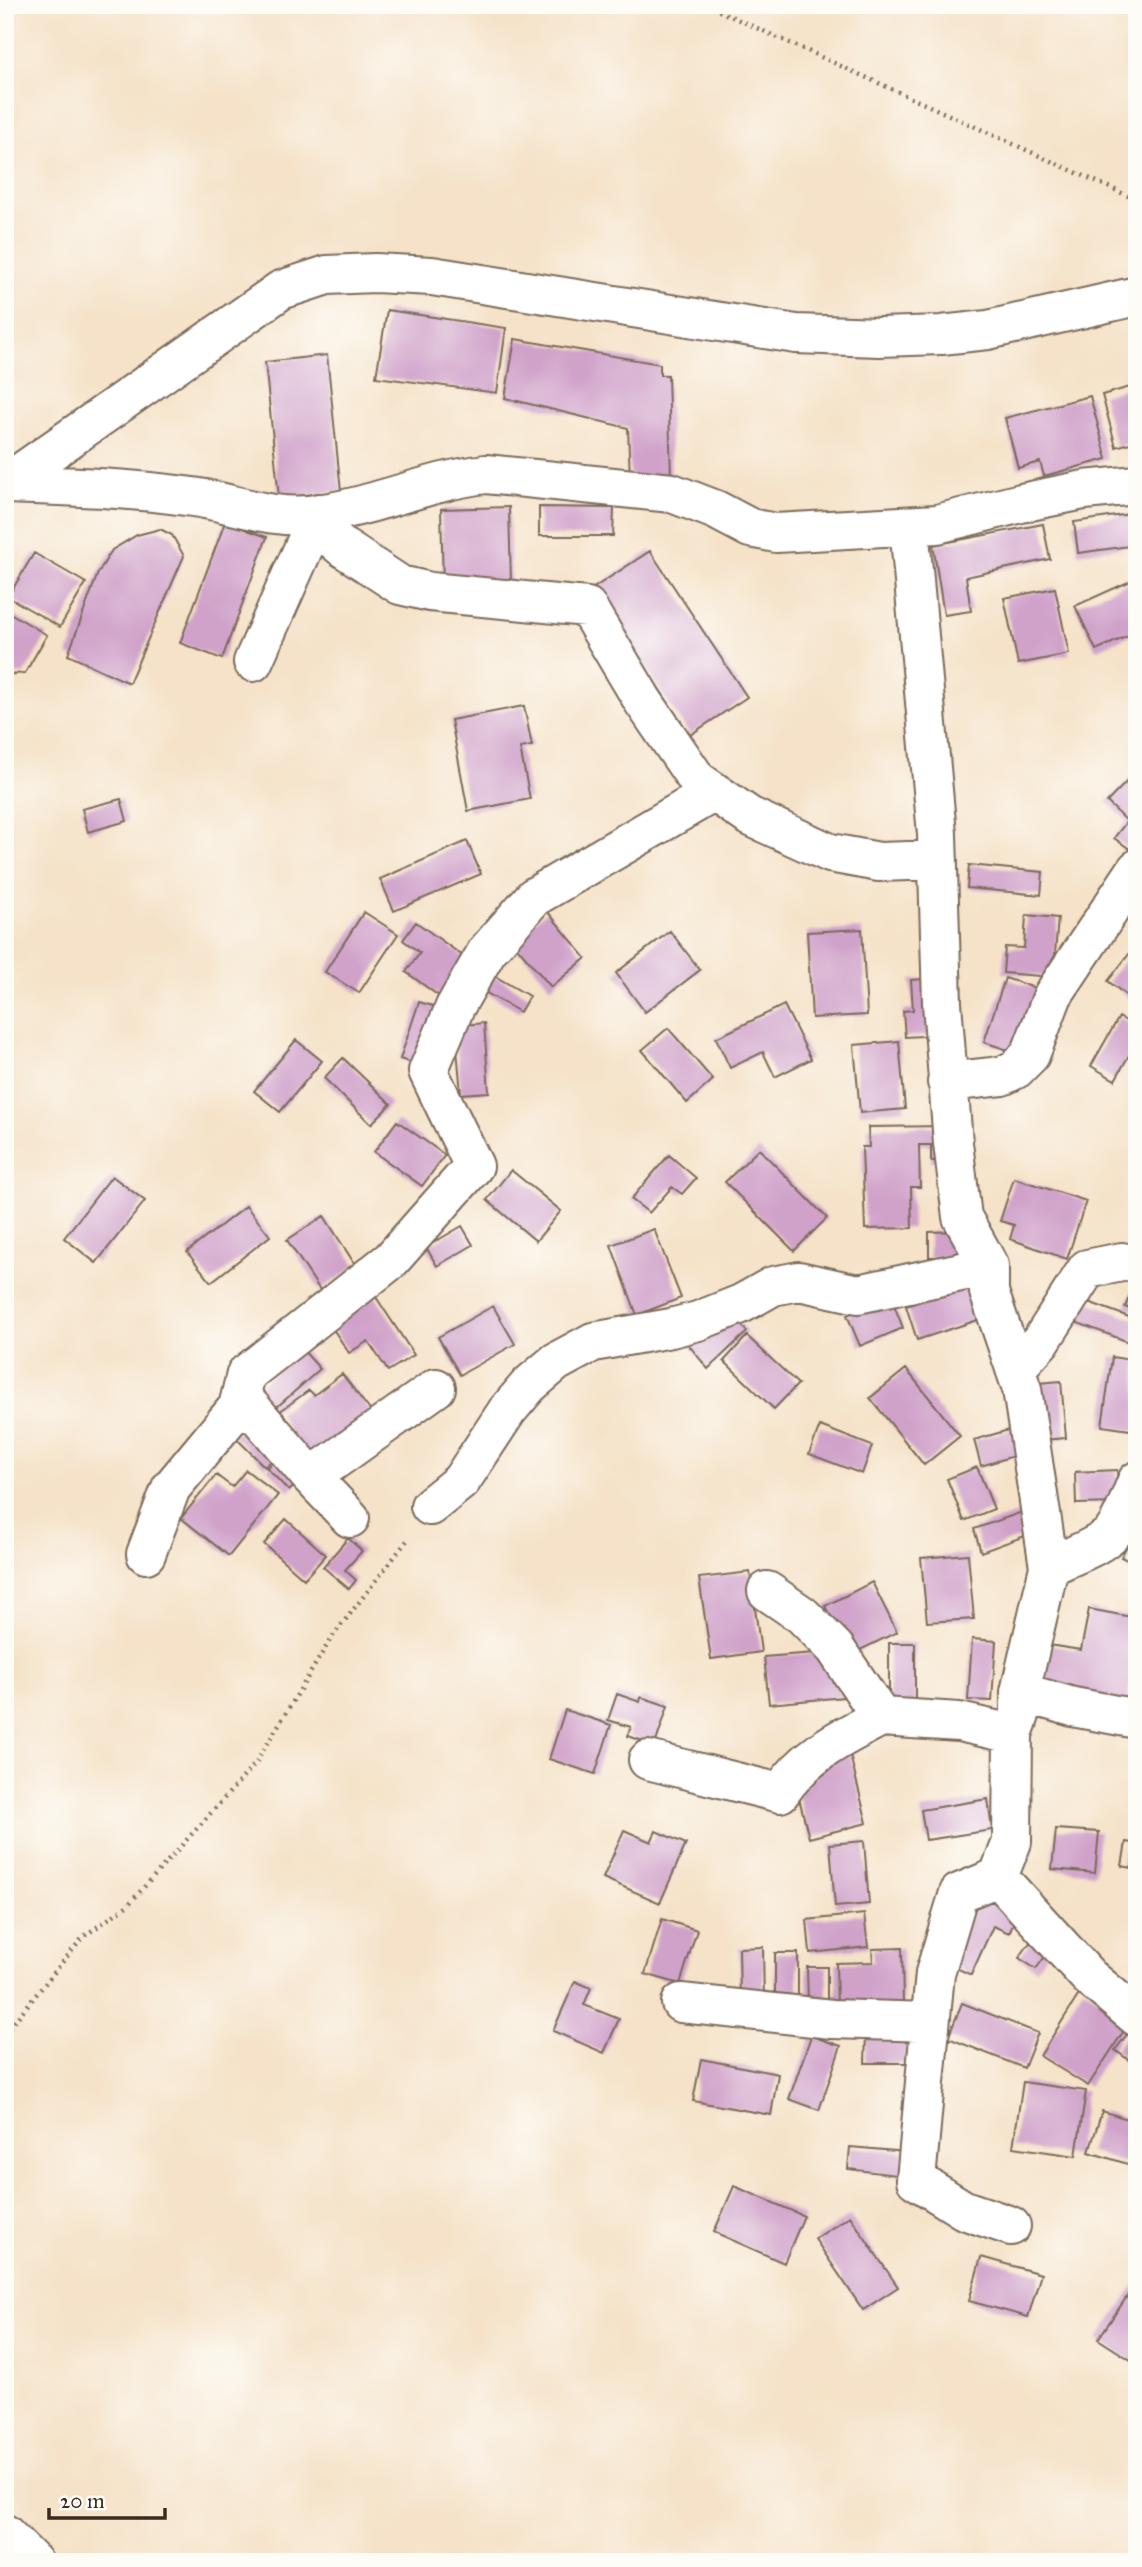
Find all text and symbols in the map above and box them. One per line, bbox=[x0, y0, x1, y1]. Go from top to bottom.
scale bar bbox=[49, 2476, 164, 2520]
text: 20 m bbox=[60, 2488, 105, 2514]

